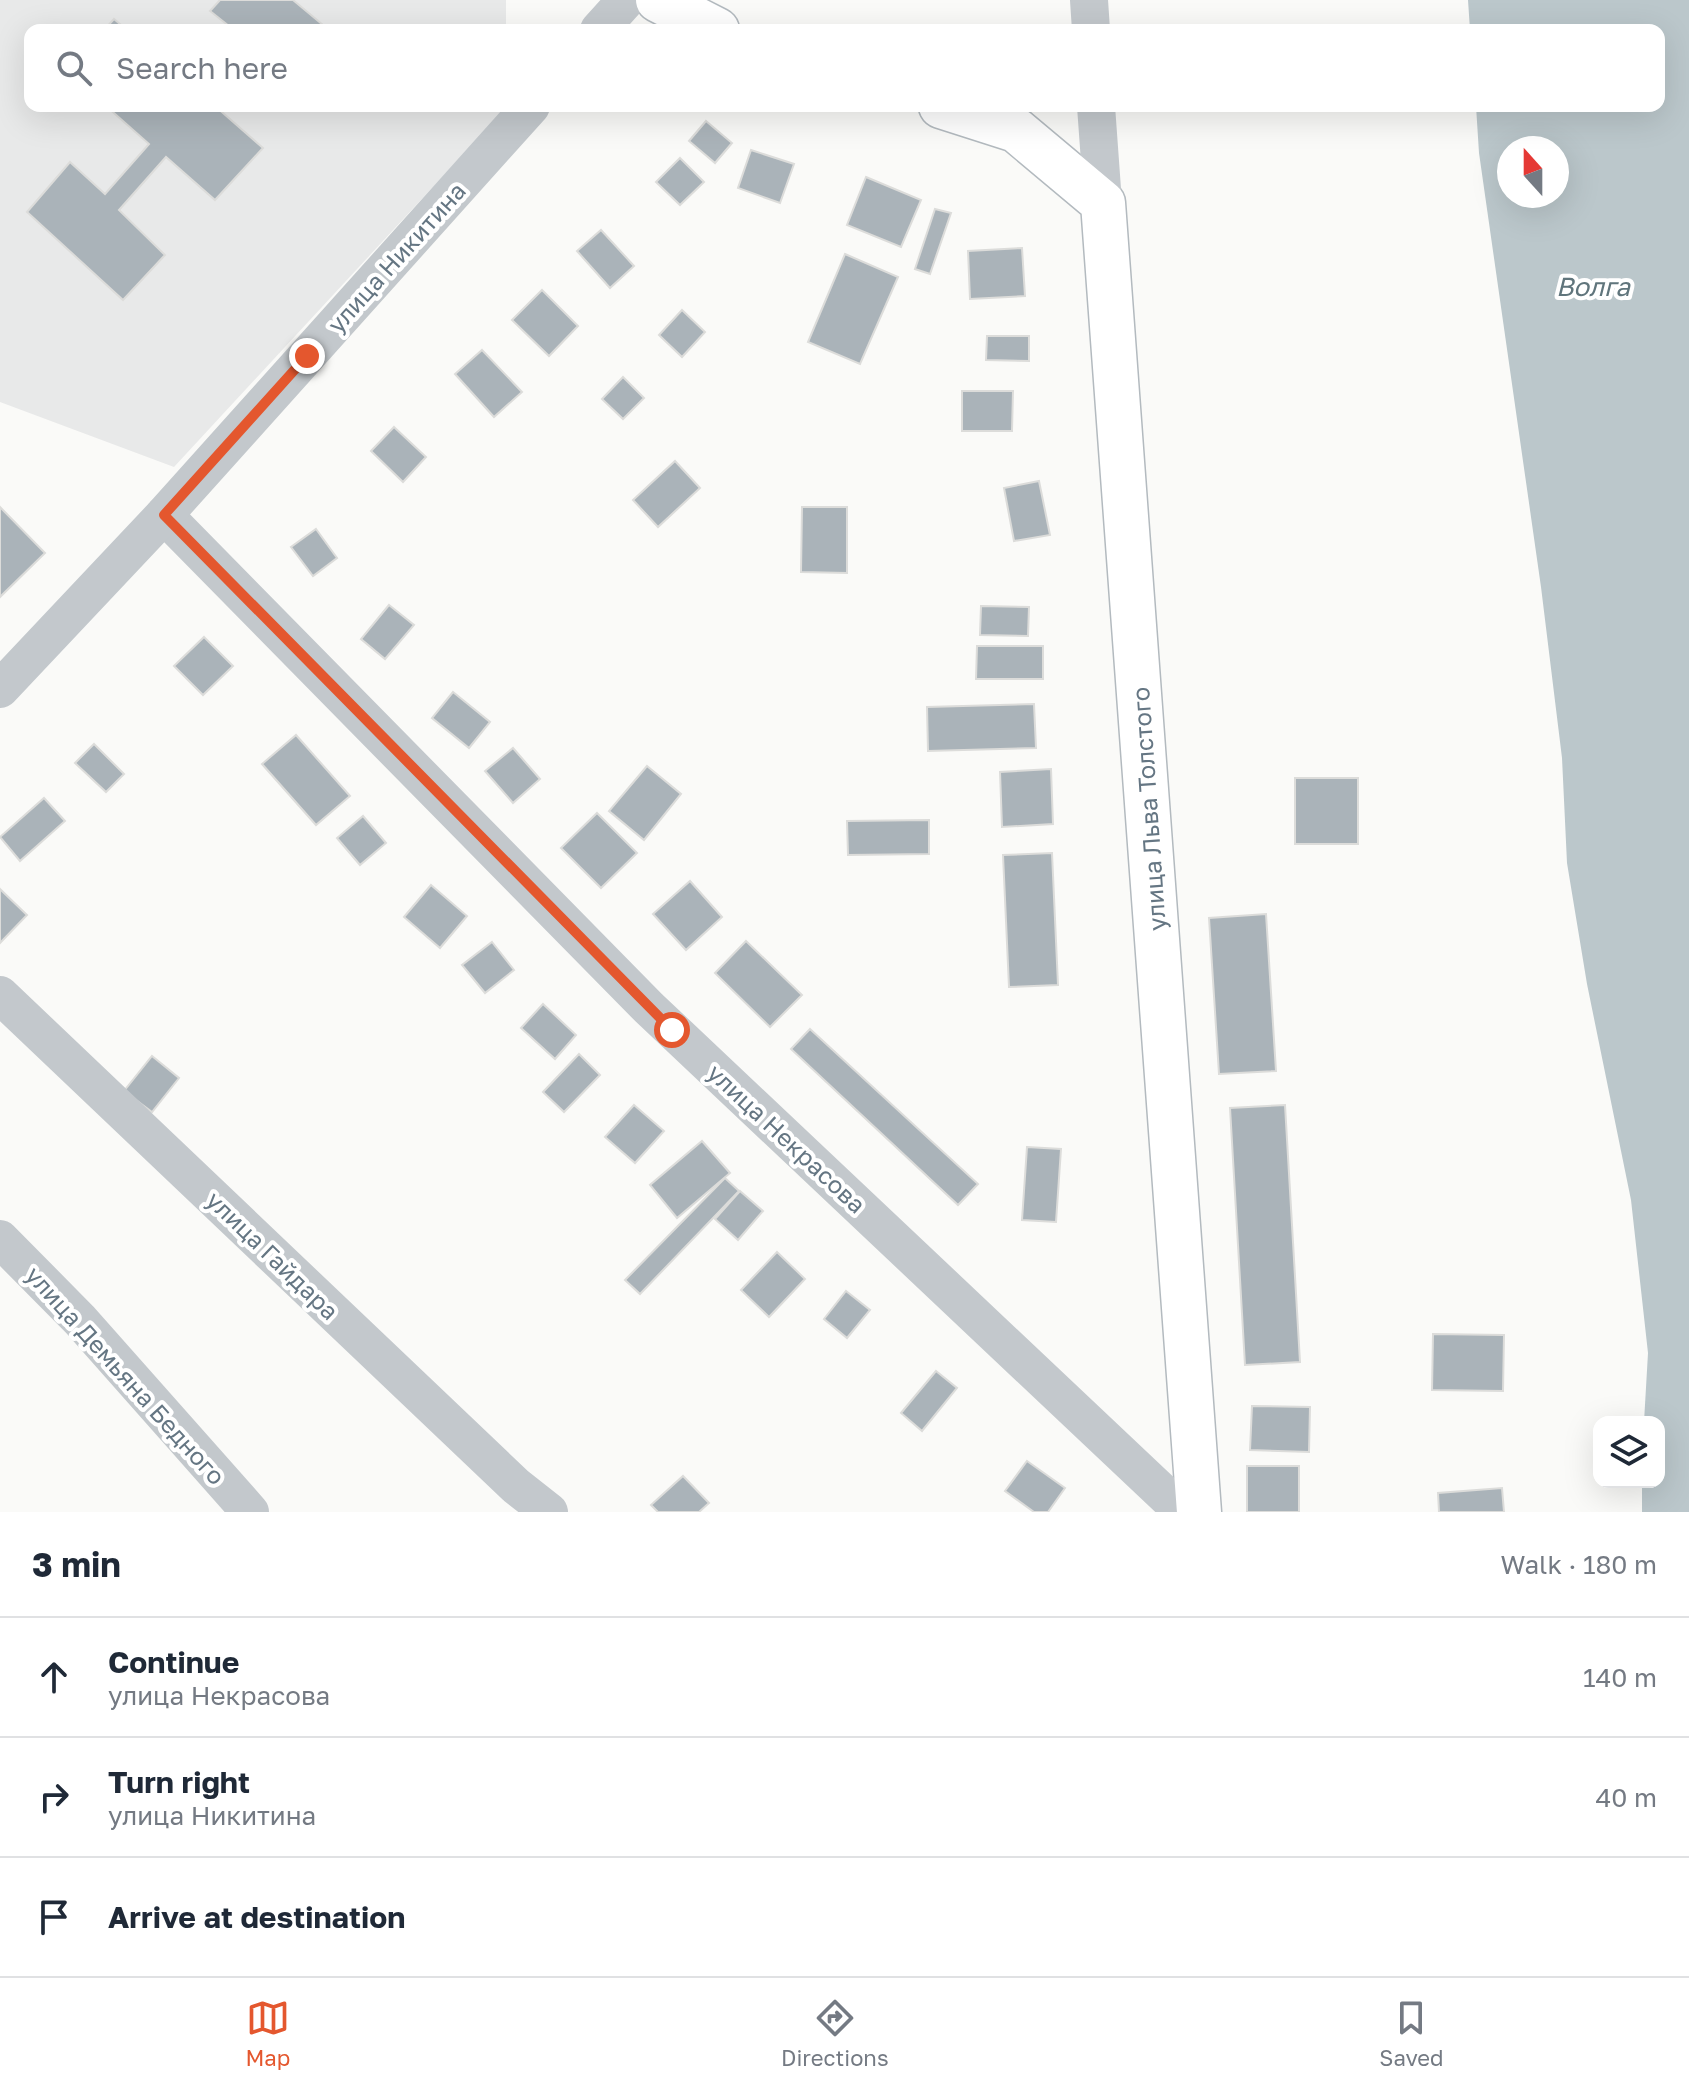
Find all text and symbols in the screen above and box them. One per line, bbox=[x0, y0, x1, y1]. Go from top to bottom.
search box bbox=[24, 24, 1665, 112]
icon: search bbox=[52, 46, 96, 90]
text: Search here bbox=[116, 50, 288, 86]
north arrow bbox=[1497, 136, 1569, 208]
street label: улица Никитина bbox=[321, 176, 471, 338]
water label: Волга bbox=[1556, 271, 1631, 302]
route end bbox=[289, 338, 325, 374]
street label: улица Льва Толстого bbox=[1125, 686, 1171, 932]
route start bbox=[654, 1012, 690, 1048]
street label: улица Некрасова bbox=[702, 1057, 872, 1219]
street label: улица Гайдара bbox=[201, 1185, 345, 1325]
street label: улица Демьяна Бедного bbox=[20, 1260, 232, 1490]
map controls bbox=[1593, 1416, 1665, 1488]
button: layers bbox=[1593, 1416, 1665, 1488]
text: 3 min bbox=[32, 1544, 121, 1584]
text: Walk · 180 m bbox=[1500, 1549, 1657, 1580]
text: Continue bbox=[108, 1644, 239, 1680]
icon: ahead bbox=[32, 1655, 76, 1699]
text: 140 m bbox=[1583, 1662, 1657, 1693]
text: улица Некрасова bbox=[108, 1680, 330, 1711]
text: Turn right bbox=[108, 1764, 250, 1800]
icon: right bbox=[32, 1775, 76, 1819]
text: 40 m bbox=[1596, 1782, 1657, 1813]
text: улица Никитина bbox=[108, 1800, 316, 1831]
icon: arrive bbox=[32, 1895, 76, 1939]
text: Arrive at destination bbox=[108, 1899, 405, 1935]
tab: Map bbox=[245, 1996, 290, 2071]
tab: Directions bbox=[781, 1996, 889, 2071]
tab: Saved bbox=[1379, 1996, 1444, 2071]

